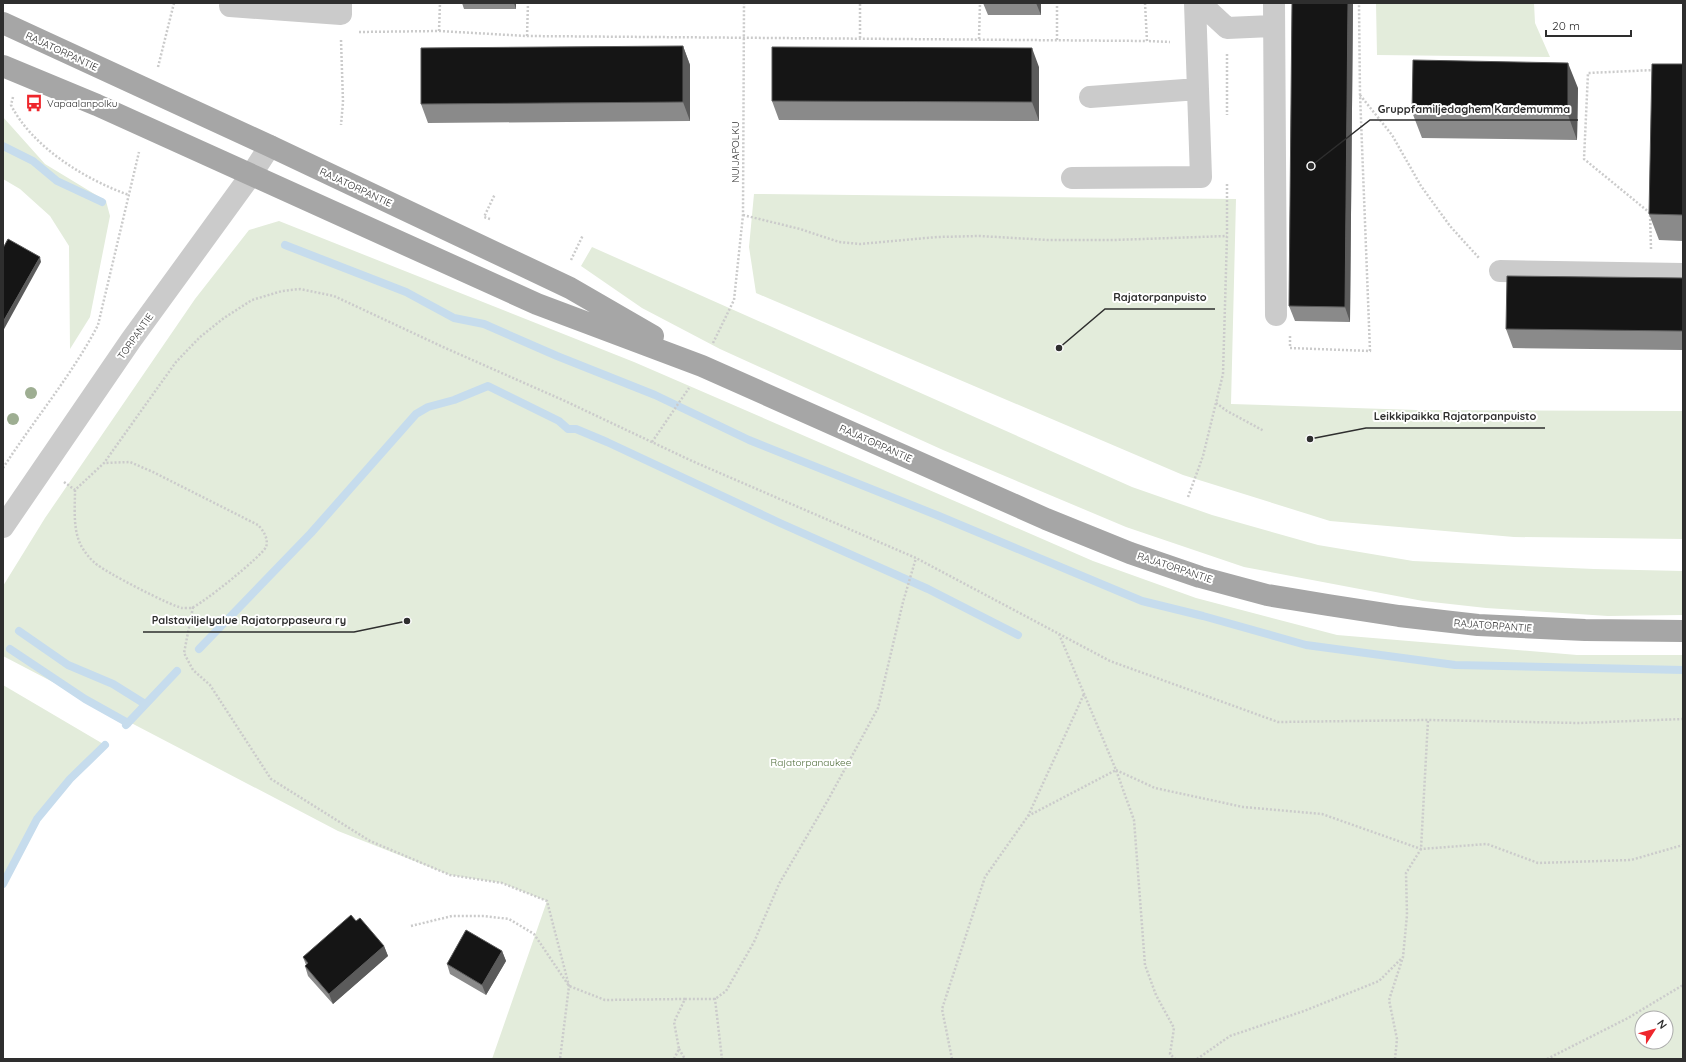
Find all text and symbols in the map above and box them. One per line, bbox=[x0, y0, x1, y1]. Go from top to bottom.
scale bar bbox=[1546, 12, 1631, 38]
text: 20 m bbox=[1552, 18, 1580, 33]
street label: RAJATORPANTIE bbox=[23, 29, 100, 74]
bus stop icon: Vapaalanpolku bbox=[24, 93, 44, 113]
place label: Vapaalanpolku bbox=[47, 97, 117, 110]
callout: Gruppfamiljedaghem Kardemumma bbox=[1370, 97, 1578, 120]
text: Gruppfamiljedaghem Kardemumma bbox=[1378, 102, 1570, 116]
street label: NUIJAPOLKU bbox=[729, 121, 742, 183]
street label: RAJATORPANTIE bbox=[317, 165, 394, 210]
callout: Rajatorpanpuisto bbox=[1105, 286, 1215, 309]
text: Rajatorpanpuisto bbox=[1113, 290, 1207, 304]
street label: TORPANTIE bbox=[115, 310, 156, 362]
callout: Leikkipaikka Rajatorpanpuisto bbox=[1366, 405, 1545, 428]
text: Leikkipaikka Rajatorpanpuisto bbox=[1374, 409, 1536, 423]
street label: RAJATORPANTIE bbox=[837, 422, 915, 465]
street label: RAJATORPANTIE bbox=[1136, 549, 1214, 586]
callout: Palstaviljelyalue Rajatorppaseura ry bbox=[143, 609, 354, 632]
text: Palstaviljelyalue Rajatorppaseura ry bbox=[152, 613, 346, 627]
street label: RAJATORPANTIE bbox=[1453, 616, 1533, 635]
park label: Rajatorpanaukee bbox=[771, 756, 852, 769]
north arrow bbox=[1634, 1010, 1674, 1050]
text: N bbox=[1654, 1017, 1670, 1032]

